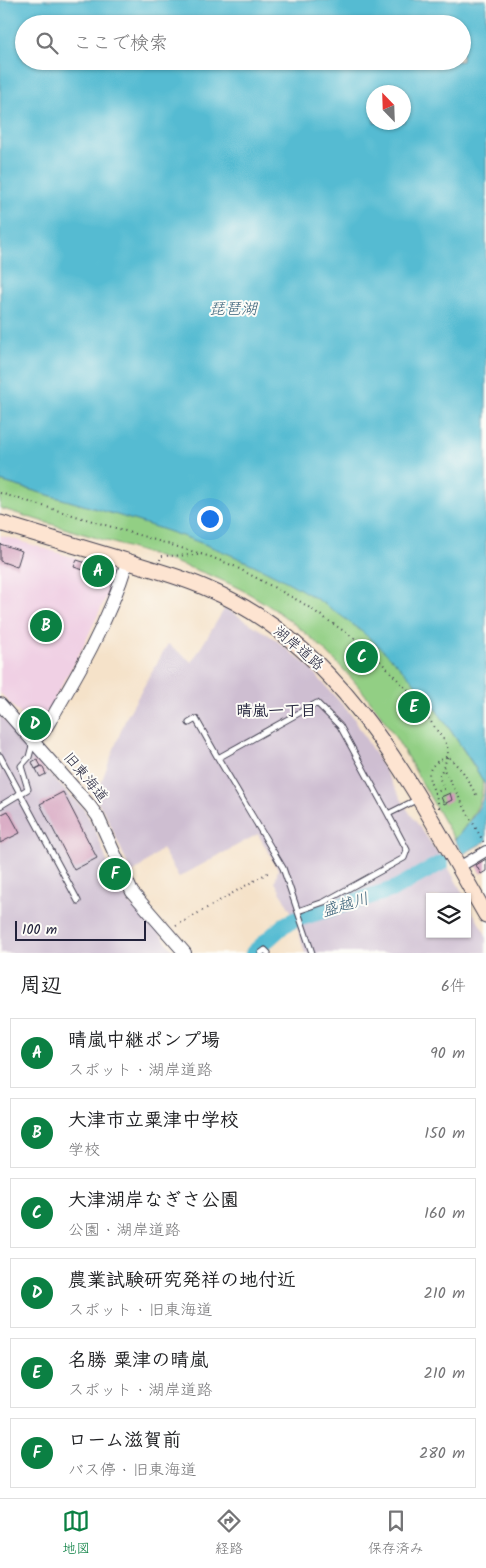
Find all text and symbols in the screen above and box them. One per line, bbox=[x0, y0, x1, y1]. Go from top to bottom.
search box bbox=[15, 15, 471, 70]
icon: search bbox=[33, 29, 61, 57]
text: ここで検索 bbox=[73, 29, 168, 59]
north arrow bbox=[366, 85, 411, 130]
water label: 琵琶湖 bbox=[209, 297, 259, 322]
your location bbox=[197, 506, 223, 532]
pin: A bbox=[82, 552, 114, 590]
pin: B bbox=[30, 607, 62, 645]
street label: 湖岸道路 bbox=[268, 620, 329, 677]
pin: C bbox=[346, 638, 378, 676]
pin: E bbox=[398, 688, 430, 726]
district label: 晴嵐一丁目 bbox=[236, 699, 316, 724]
pin: D bbox=[19, 705, 51, 743]
street label: 旧東海道 bbox=[57, 747, 114, 808]
pin: F bbox=[99, 855, 131, 893]
water label: 盛越川 bbox=[319, 886, 372, 924]
map controls bbox=[426, 893, 471, 938]
button: layers bbox=[426, 893, 471, 938]
scale bar bbox=[15, 918, 146, 941]
text: 100 m bbox=[22, 919, 57, 941]
text: 周辺 bbox=[20, 970, 62, 1003]
text: 6件 bbox=[441, 974, 466, 999]
text: 晴嵐中継ポンプ場 bbox=[68, 1026, 220, 1056]
text: A bbox=[32, 1041, 42, 1066]
text: 90 m bbox=[430, 1041, 465, 1066]
text: スポット · 湖岸道路 bbox=[68, 1058, 213, 1083]
text: 大津市立粟津中学校 bbox=[68, 1106, 239, 1136]
text: B bbox=[32, 1121, 42, 1146]
text: 150 m bbox=[424, 1121, 465, 1146]
text: 学校 bbox=[68, 1138, 100, 1163]
text: 大津湖岸なぎさ公園 bbox=[68, 1186, 239, 1216]
text: C bbox=[32, 1201, 42, 1226]
text: 160 m bbox=[424, 1201, 465, 1226]
text: 公園 · 湖岸道路 bbox=[68, 1218, 181, 1243]
text: 農業試験研究発祥の地付近 bbox=[68, 1266, 296, 1296]
text: D bbox=[32, 1281, 42, 1306]
text: 210 m bbox=[424, 1281, 465, 1306]
text: スポット · 旧東海道 bbox=[68, 1298, 213, 1323]
text: 名勝 粟津の晴嵐 bbox=[68, 1346, 208, 1376]
text: E bbox=[33, 1361, 41, 1386]
text: 210 m bbox=[424, 1361, 465, 1386]
text: スポット · 湖岸道路 bbox=[68, 1378, 213, 1403]
text: ローム滋賀前 bbox=[68, 1426, 181, 1456]
text: F bbox=[33, 1441, 41, 1466]
text: 280 m bbox=[419, 1441, 465, 1466]
text: バス停 · 旧東海道 bbox=[68, 1458, 197, 1483]
tab: 地図 bbox=[62, 1507, 90, 1560]
tab: 経路 bbox=[215, 1507, 243, 1560]
tab: 保存済み bbox=[368, 1507, 424, 1560]

